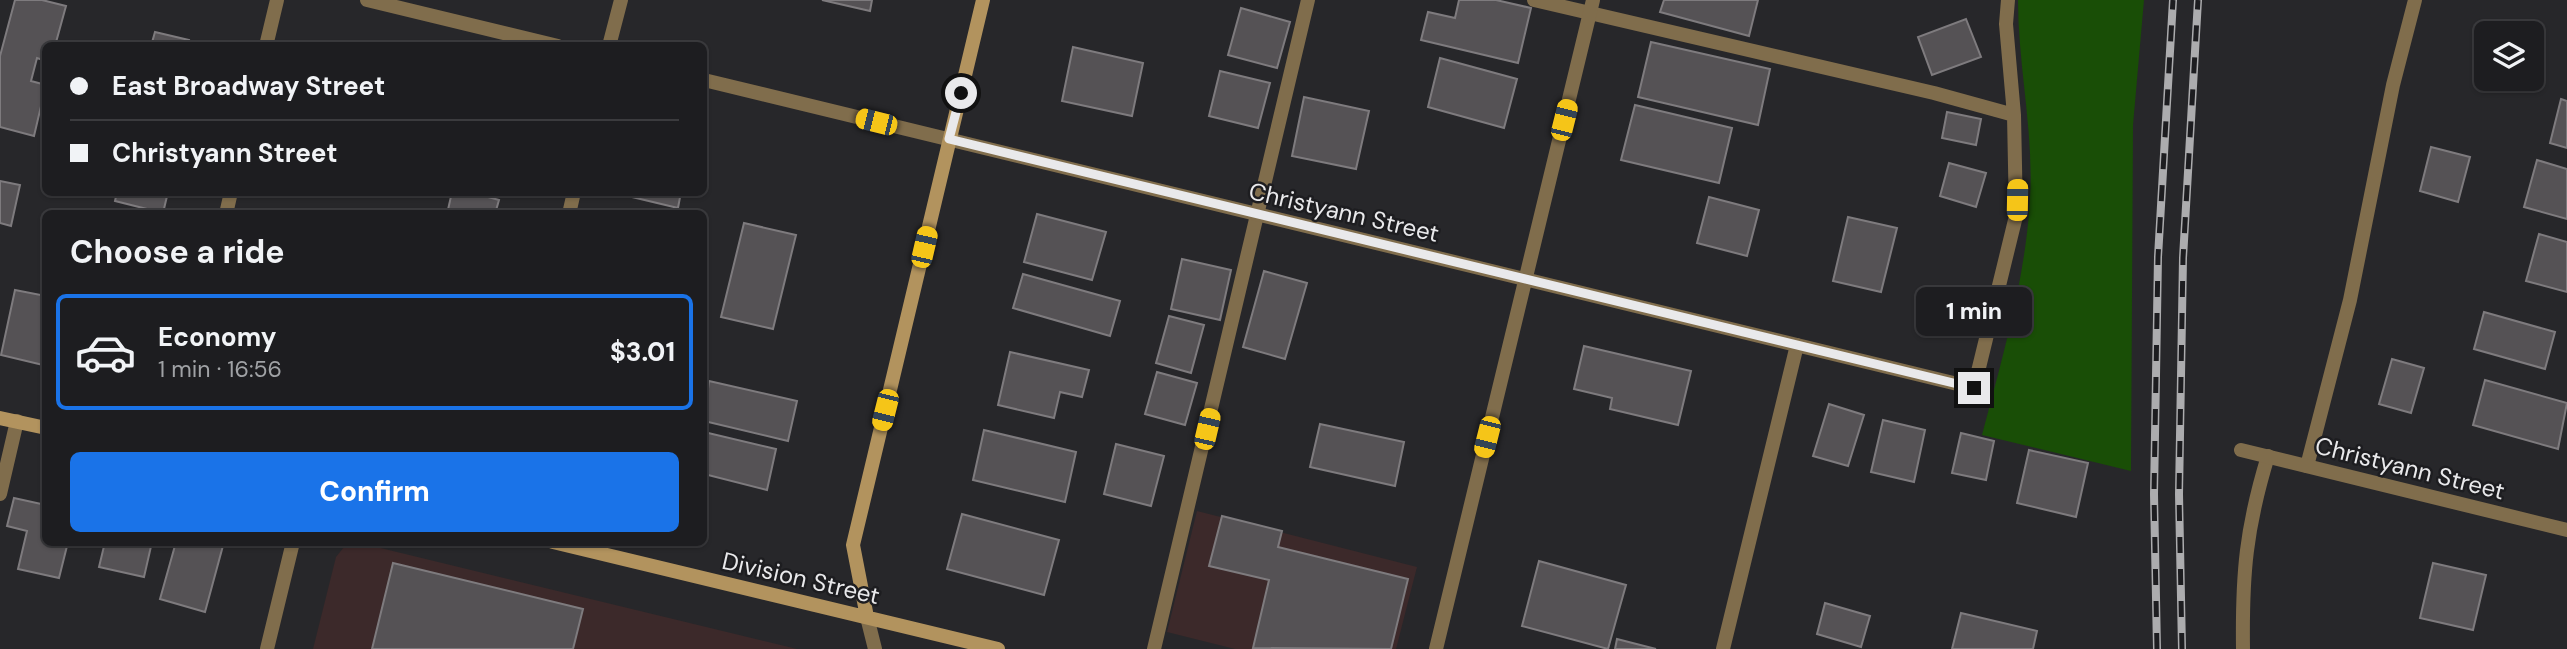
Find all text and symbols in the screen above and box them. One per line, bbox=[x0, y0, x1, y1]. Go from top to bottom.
map controls bbox=[2474, 21, 2544, 91]
button: layers bbox=[2474, 21, 2544, 91]
text: East Broadway Street bbox=[112, 69, 385, 103]
route start bbox=[945, 77, 977, 109]
car bbox=[1549, 97, 1580, 143]
car bbox=[854, 107, 899, 137]
text: Christyann Street bbox=[112, 136, 338, 170]
street label: Christyann Street bbox=[1246, 175, 1442, 249]
car bbox=[2007, 179, 2028, 221]
car bbox=[910, 224, 939, 270]
text: Choose a ride bbox=[70, 231, 285, 273]
callout: 1 min bbox=[1916, 286, 2032, 336]
text: 1 min bbox=[1946, 296, 2002, 326]
text: Economy bbox=[158, 320, 276, 354]
icon: car bbox=[74, 321, 137, 384]
text: $3.01 bbox=[610, 335, 675, 369]
text: 1 min · 16:56 bbox=[158, 354, 282, 384]
route end bbox=[1958, 372, 1990, 404]
car bbox=[870, 387, 901, 433]
car bbox=[1193, 406, 1222, 452]
car bbox=[1472, 414, 1503, 460]
street label: Christyann Street bbox=[2312, 429, 2508, 507]
button: Confirm bbox=[70, 452, 679, 532]
street label: Division Street bbox=[719, 545, 883, 611]

